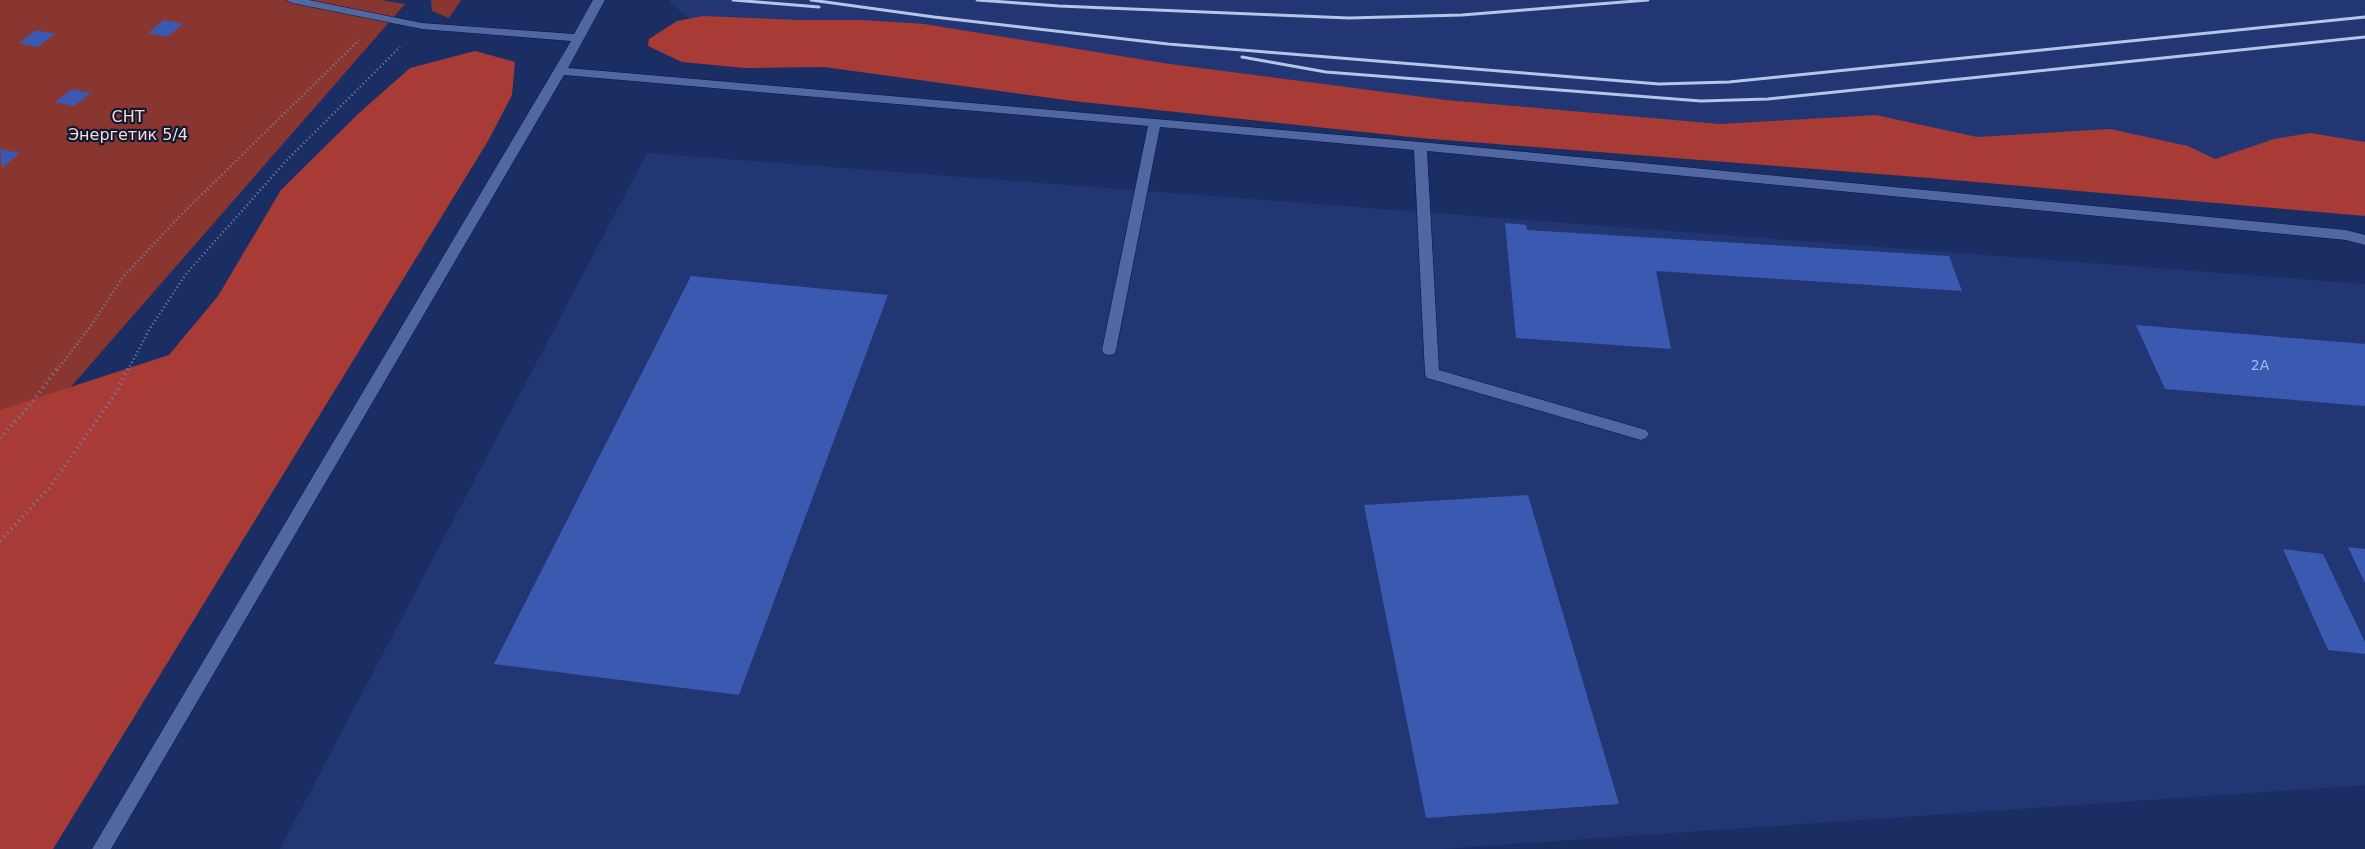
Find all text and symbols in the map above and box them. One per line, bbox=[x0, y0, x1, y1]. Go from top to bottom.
park label: СНТ Энергетик 5/4 bbox=[68, 108, 188, 146]
house number: 2А bbox=[2251, 358, 2269, 374]

